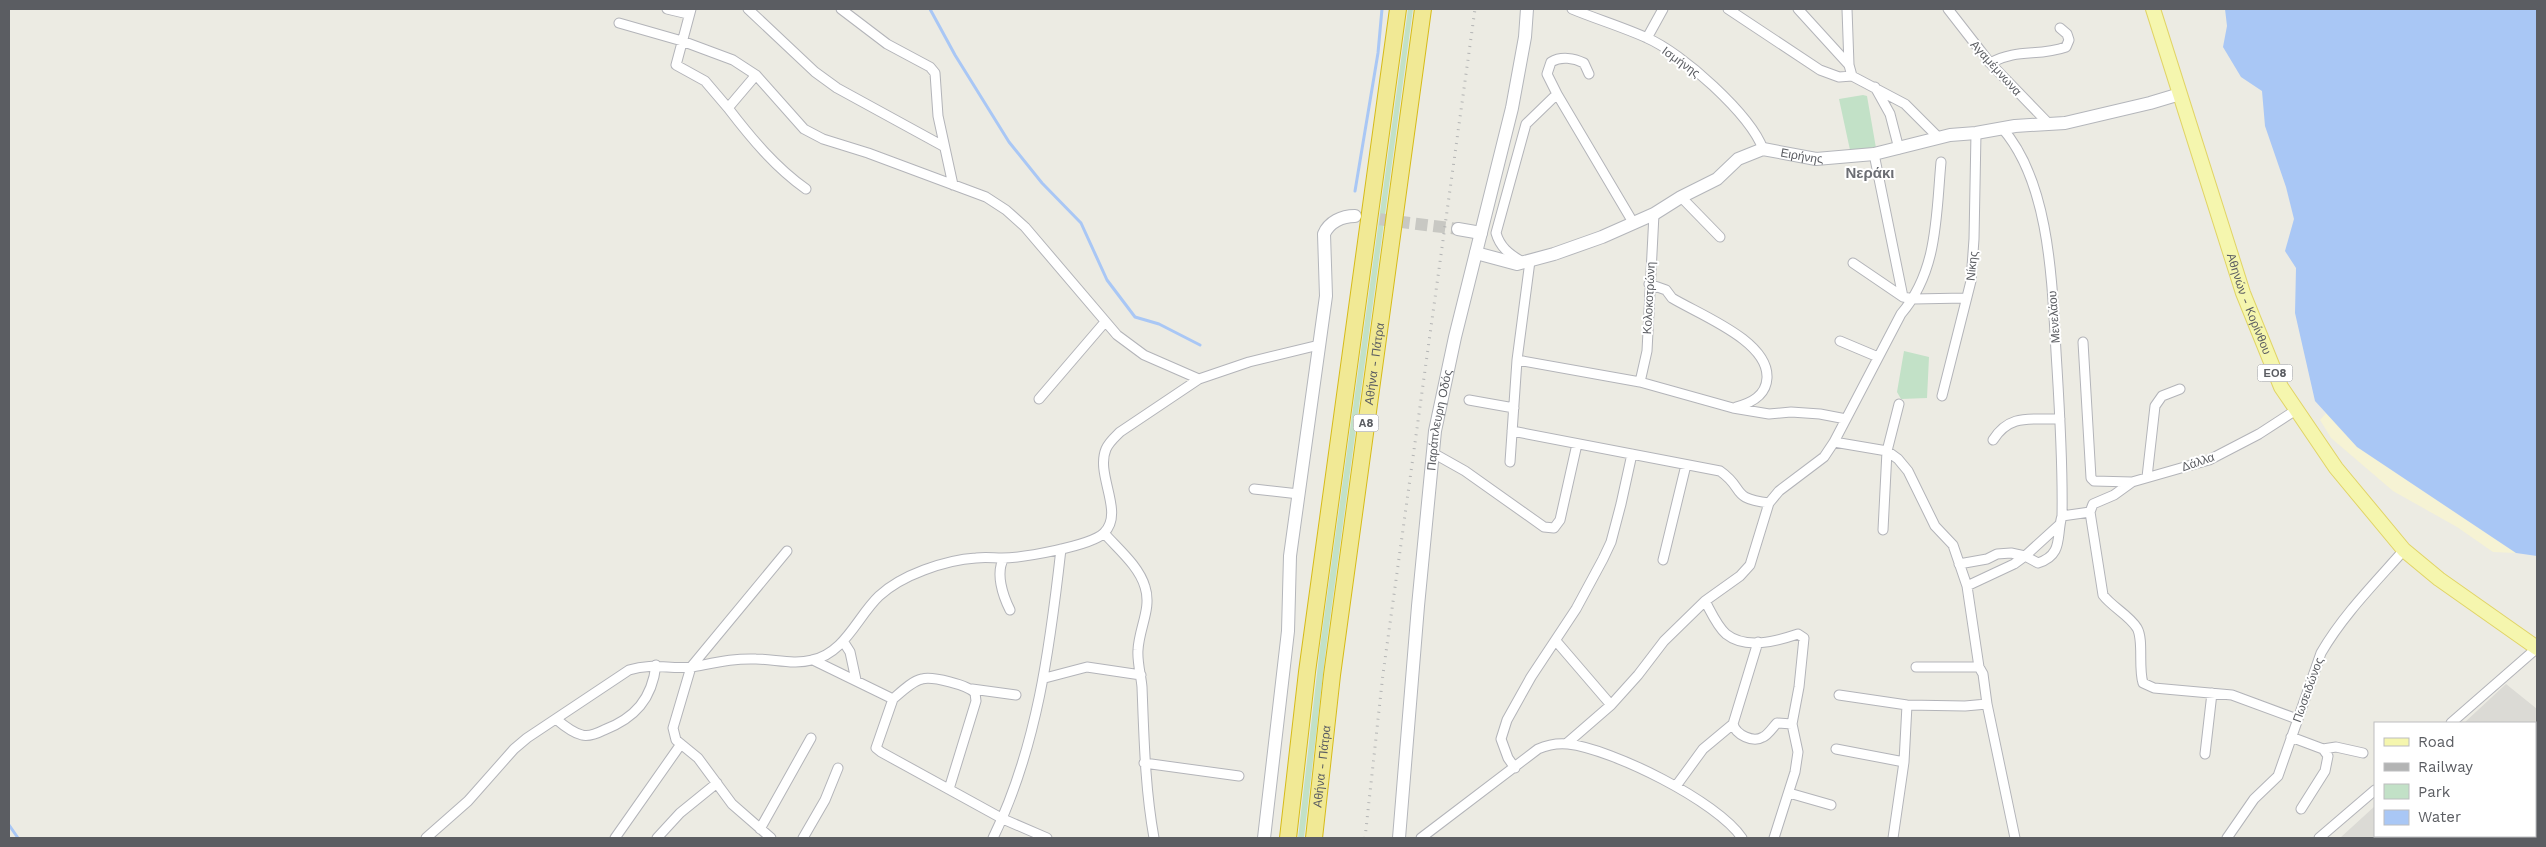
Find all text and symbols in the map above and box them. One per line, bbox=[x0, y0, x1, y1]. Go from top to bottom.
street label: Αγαμέμνωνα bbox=[1968, 38, 2024, 98]
street label: Ισμήνης bbox=[1659, 44, 1703, 81]
street label: Ειρήνης bbox=[1779, 145, 1824, 166]
district label: Νεράκι bbox=[1846, 164, 1894, 182]
street label: Νίκης bbox=[1963, 250, 1981, 282]
street label: Αθηνών - Κορίνθου bbox=[2224, 251, 2274, 356]
street label: Κολοκοτρώνη bbox=[1640, 261, 1658, 335]
street label: Μενελάου bbox=[2045, 290, 2063, 344]
street label: Αθήνα - Πάτρα bbox=[1362, 322, 1387, 406]
road number: ΕΟ8 bbox=[2258, 364, 2292, 382]
street label: Παράπλευρη Οδός bbox=[1424, 368, 1455, 471]
road number: Α8 bbox=[1354, 414, 1378, 432]
street label: Δάλλα bbox=[2180, 450, 2216, 474]
street label: Πωσειδώνος bbox=[2290, 655, 2326, 724]
legend bbox=[2374, 722, 2536, 837]
street label: Αθήνα - Πάτρα bbox=[1310, 724, 1333, 808]
text: Road bbox=[2418, 733, 2455, 751]
text: Railway bbox=[2418, 758, 2473, 776]
text: Park bbox=[2418, 783, 2451, 801]
text: Water bbox=[2418, 808, 2461, 826]

